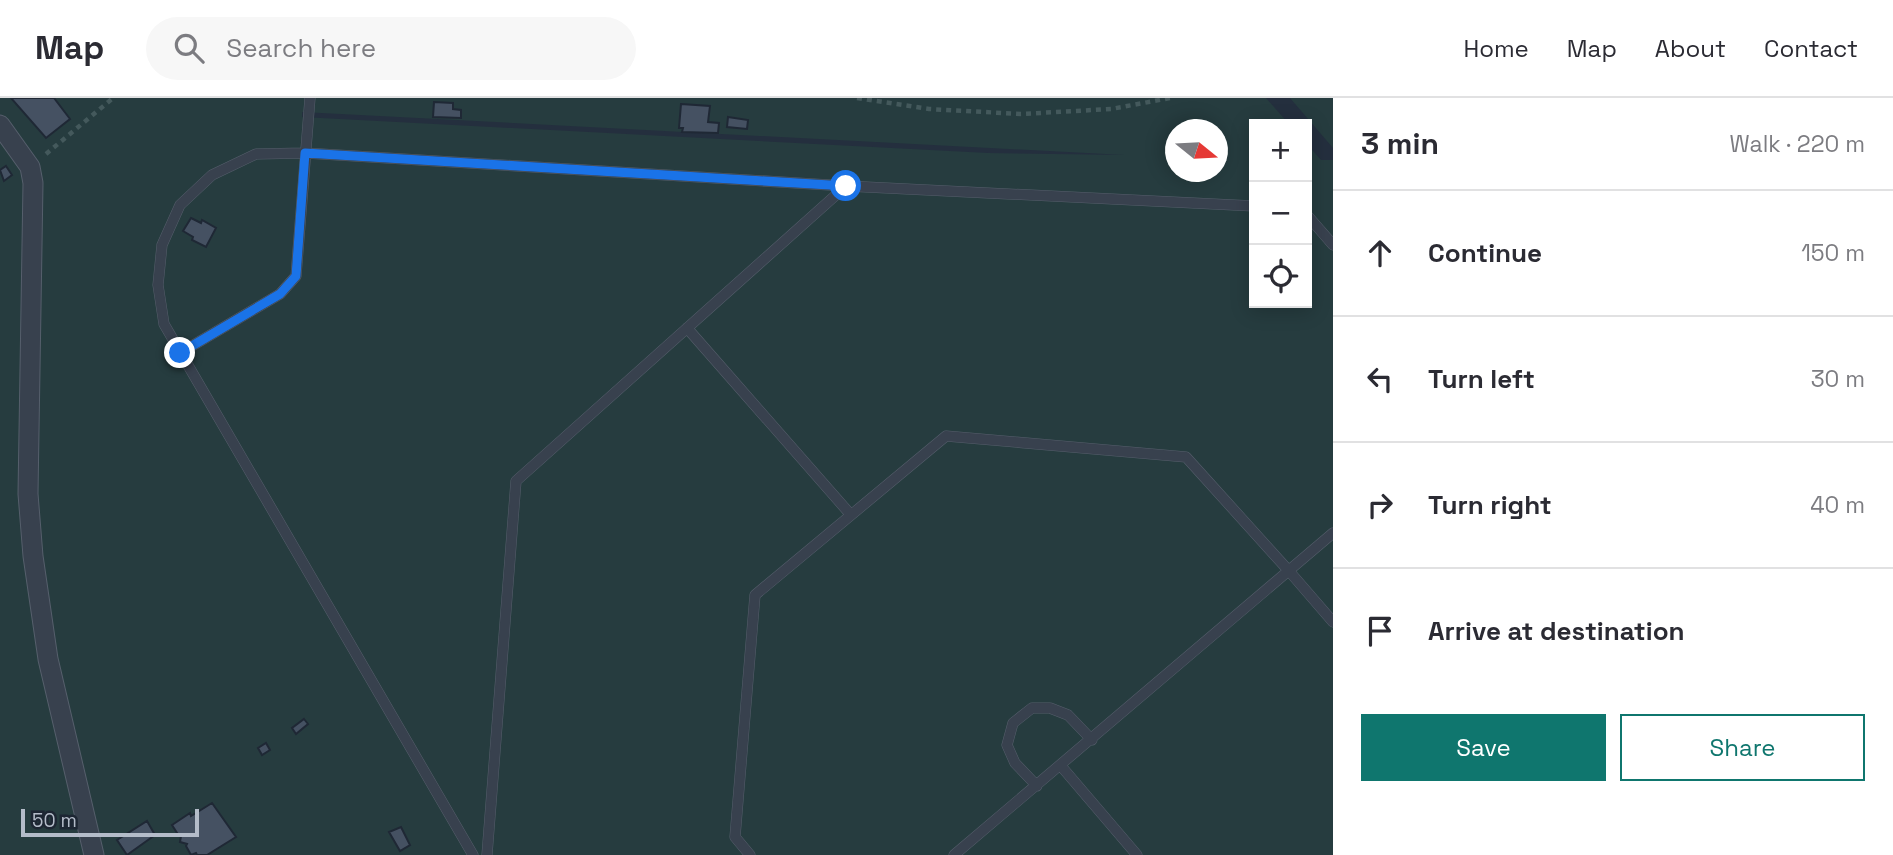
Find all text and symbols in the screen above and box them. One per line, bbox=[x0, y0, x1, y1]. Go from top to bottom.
search box bbox=[146, 17, 636, 80]
text: Map bbox=[35, 27, 104, 69]
icon: search bbox=[170, 29, 208, 67]
text: Search here bbox=[226, 31, 376, 65]
text: Home bbox=[1463, 33, 1529, 64]
text: Map bbox=[1567, 33, 1617, 64]
text: About bbox=[1655, 33, 1726, 64]
text: Contact bbox=[1764, 33, 1858, 64]
north arrow bbox=[1165, 119, 1228, 182]
map controls bbox=[1249, 119, 1312, 308]
button: + bbox=[1249, 119, 1312, 182]
text: 3 min bbox=[1361, 124, 1439, 163]
text: Walk · 220 m bbox=[1730, 129, 1865, 159]
route start bbox=[830, 170, 861, 201]
button: − bbox=[1249, 182, 1312, 245]
icon: ahead bbox=[1361, 234, 1399, 272]
text: Continue bbox=[1428, 236, 1542, 270]
text: 150 m bbox=[1801, 238, 1865, 268]
button: locate bbox=[1249, 245, 1312, 308]
route end bbox=[164, 337, 195, 368]
icon: left bbox=[1361, 360, 1399, 398]
text: Turn left bbox=[1428, 362, 1535, 396]
text: 30 m bbox=[1811, 364, 1865, 394]
icon: right bbox=[1361, 486, 1399, 524]
text: Turn right bbox=[1428, 488, 1552, 522]
text: 40 m bbox=[1810, 490, 1865, 520]
icon: arrive bbox=[1361, 612, 1399, 650]
text: Arrive at destination bbox=[1428, 614, 1685, 648]
button: Save bbox=[1361, 714, 1606, 781]
button: Share bbox=[1620, 714, 1865, 781]
scale bar bbox=[21, 806, 200, 838]
text: 50 m bbox=[32, 808, 77, 833]

